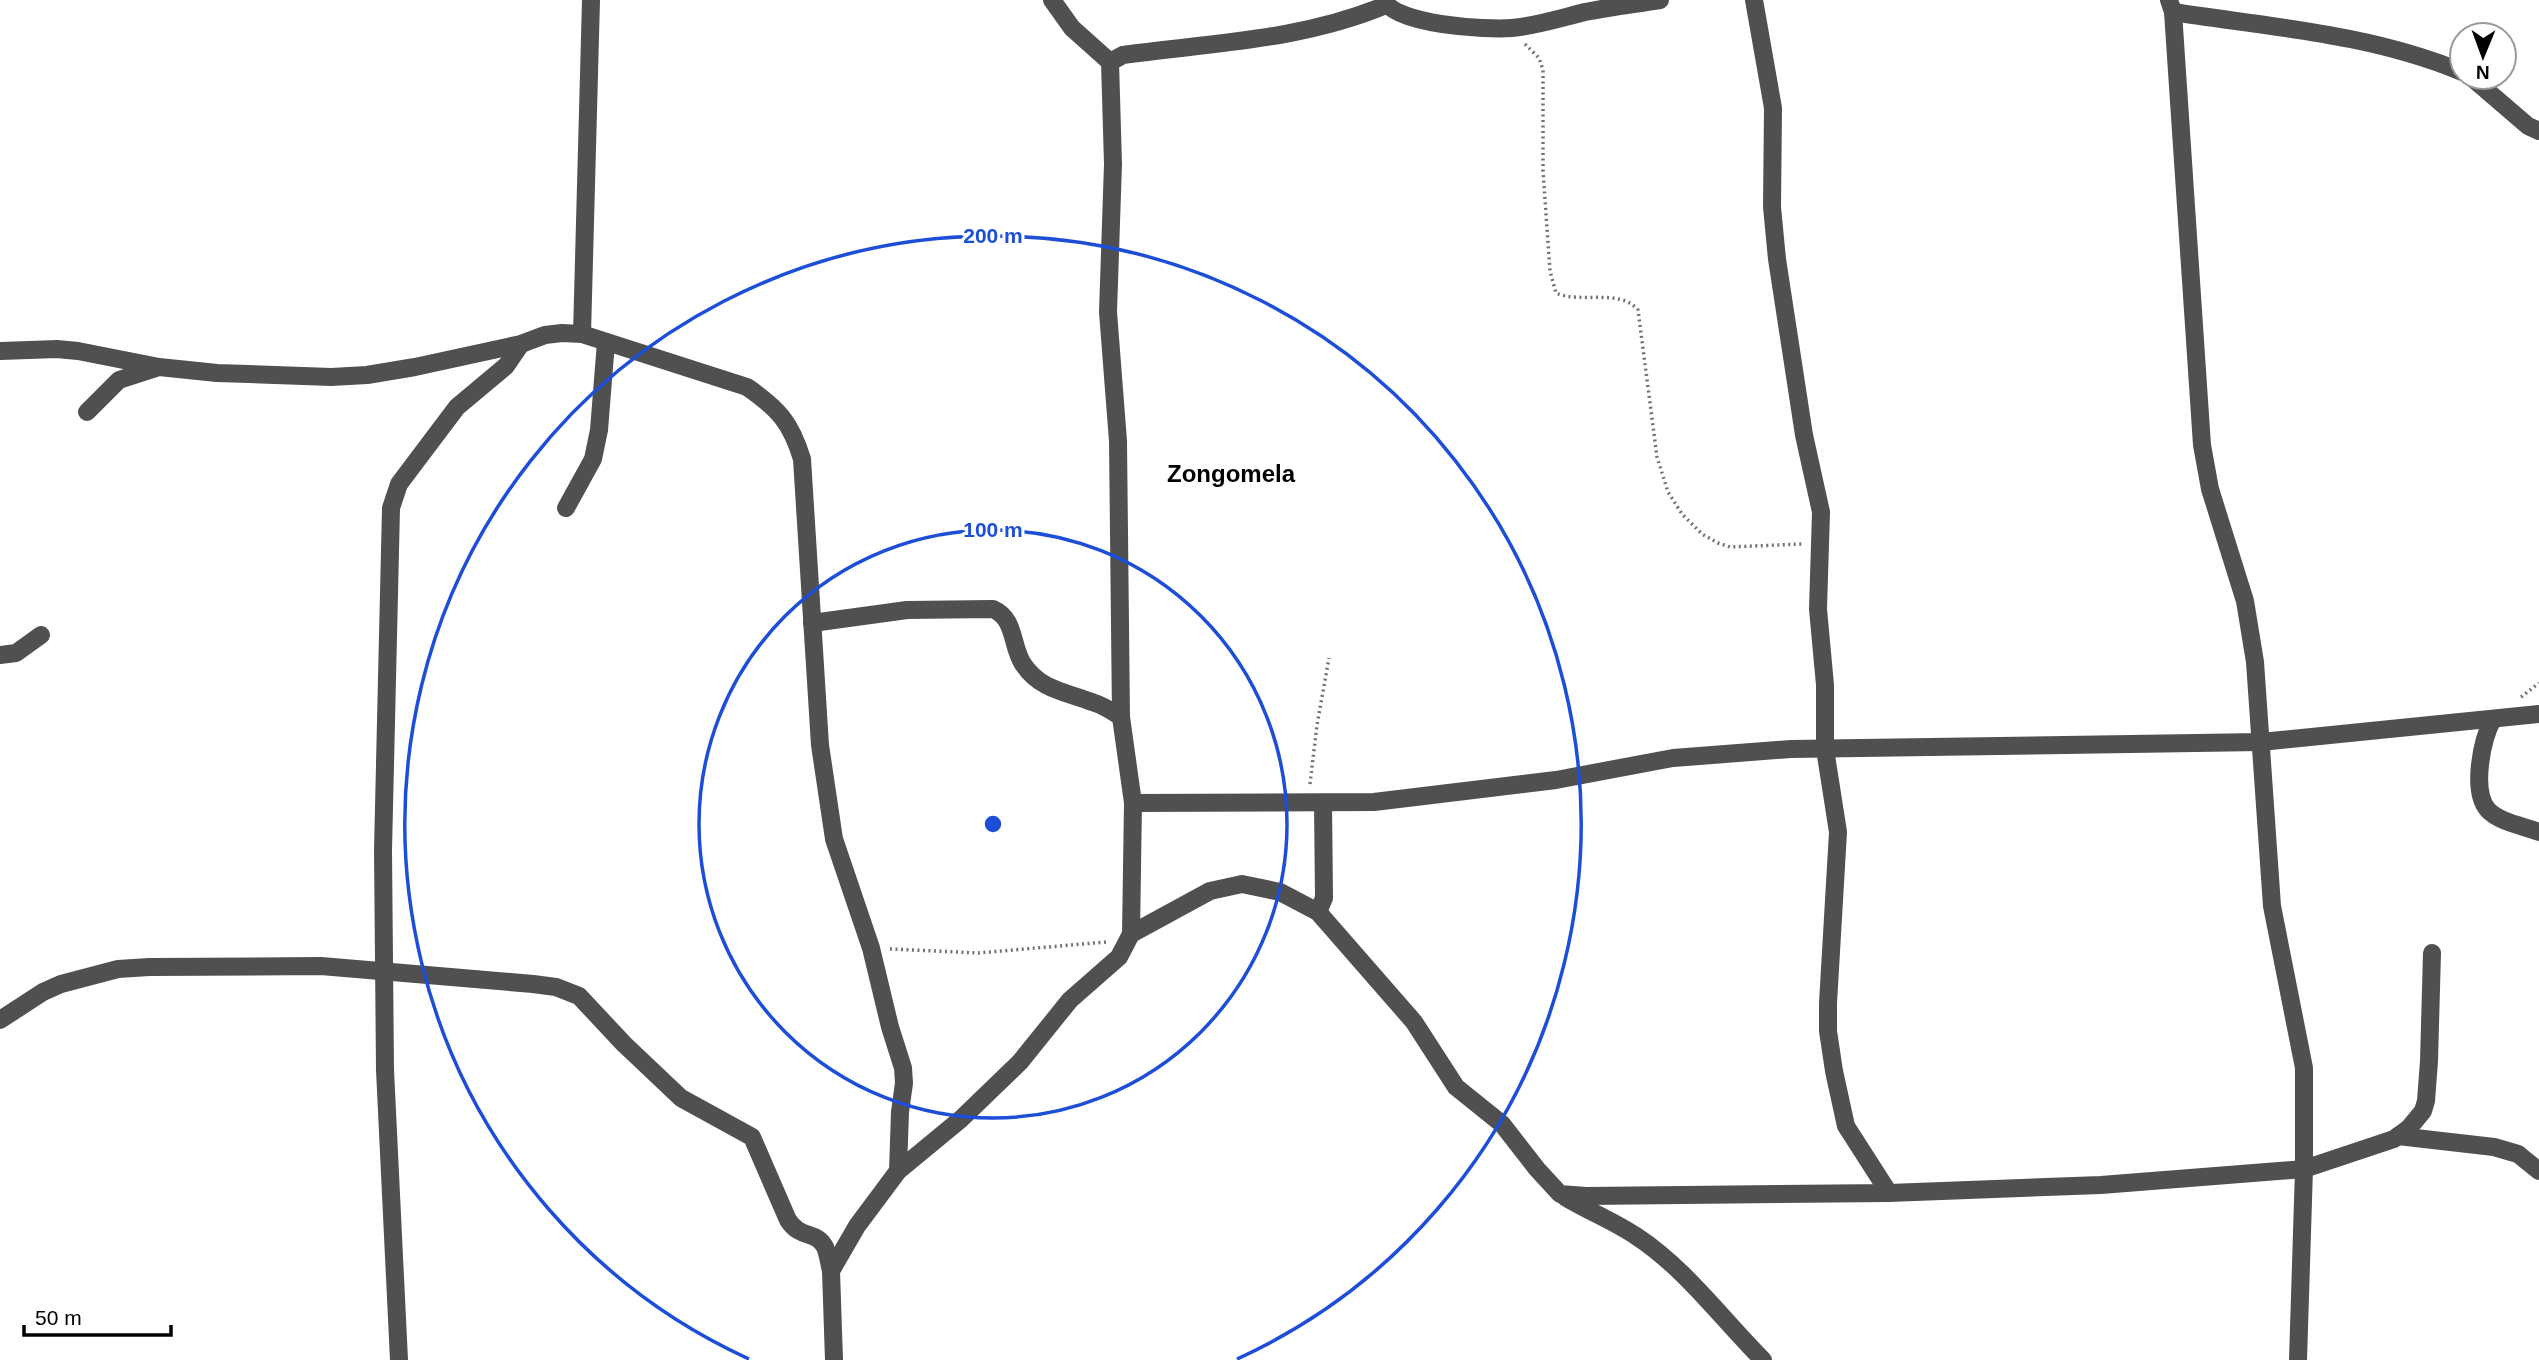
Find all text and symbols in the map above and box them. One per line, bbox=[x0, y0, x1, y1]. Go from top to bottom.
north arrow bbox=[2448, 21, 2518, 91]
text: N bbox=[2476, 62, 2490, 83]
text: 200 m bbox=[963, 224, 1023, 247]
district label: Zongomela bbox=[1167, 460, 1296, 487]
text: 100 m bbox=[963, 518, 1023, 541]
centre of rings bbox=[981, 812, 1005, 836]
scale bar bbox=[24, 1294, 172, 1338]
text: 50 m bbox=[35, 1306, 82, 1329]

